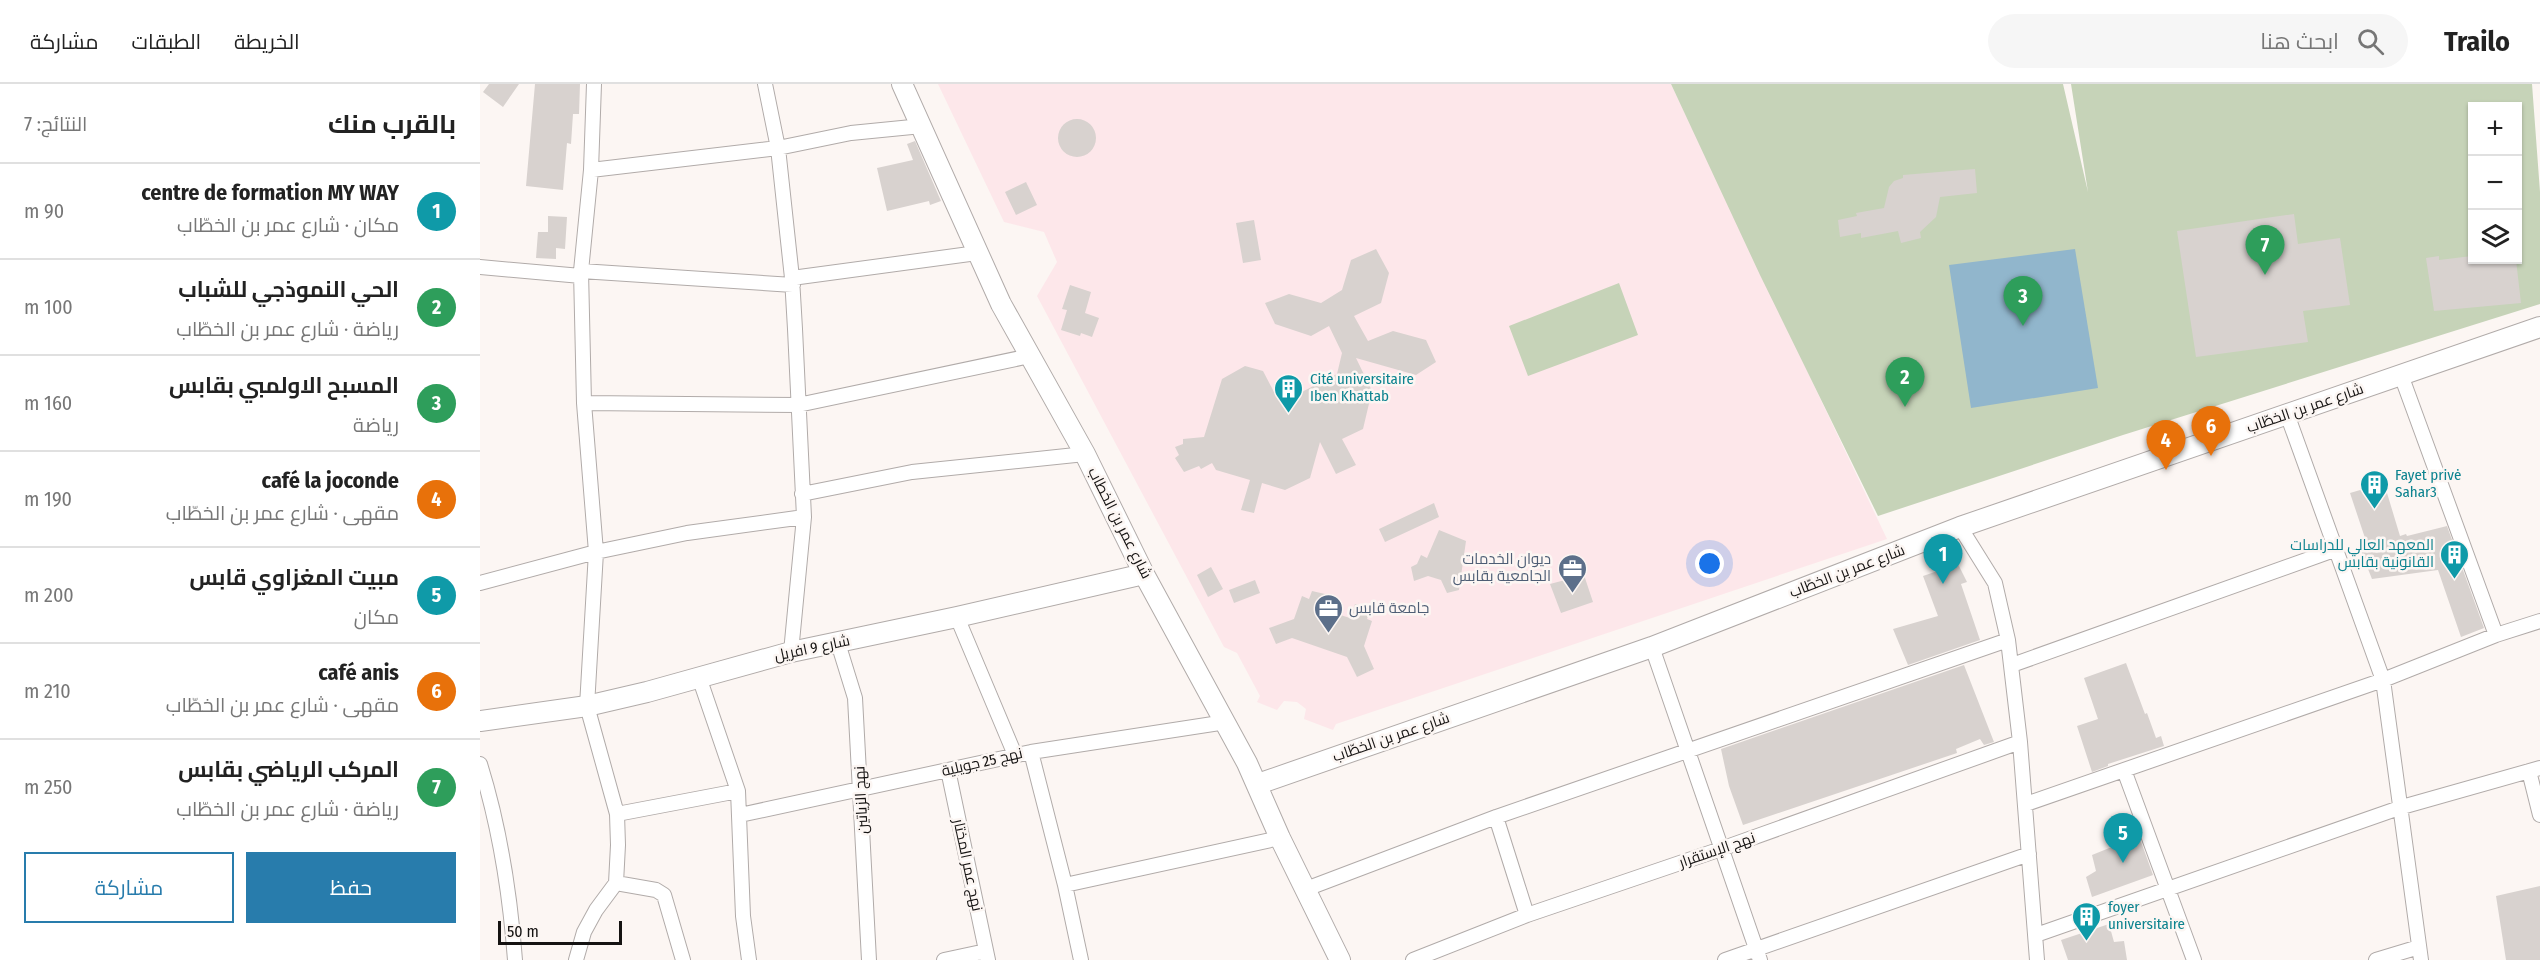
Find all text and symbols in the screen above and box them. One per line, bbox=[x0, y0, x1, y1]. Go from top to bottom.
search box bbox=[1988, 14, 2408, 68]
icon: search bbox=[2354, 25, 2387, 58]
text: Trailo bbox=[2444, 25, 2510, 58]
text: ابحث هنا bbox=[2260, 28, 2339, 55]
text: مشاركة bbox=[30, 29, 99, 55]
text: الطبقات bbox=[132, 29, 201, 55]
text: الخريطة bbox=[234, 29, 300, 55]
map controls bbox=[2468, 102, 2522, 264]
button: + bbox=[2468, 102, 2522, 156]
text: بالقرب منك bbox=[328, 109, 456, 140]
text: النتائج: 7 bbox=[24, 112, 88, 136]
button: − bbox=[2468, 156, 2522, 210]
text: centre de formation MY WAY bbox=[141, 179, 399, 206]
text: 90 m bbox=[24, 199, 64, 223]
text: 1 bbox=[432, 199, 441, 223]
button: layers bbox=[2468, 210, 2522, 264]
text: مكان · شارع عمر بن الخطّاب bbox=[177, 213, 399, 237]
pin: 7 bbox=[2246, 226, 2284, 275]
text: الحي النموذجي للشباب bbox=[178, 276, 399, 303]
pin: 3 bbox=[2004, 276, 2042, 326]
text: 100 m bbox=[24, 295, 73, 319]
text: 2 bbox=[432, 295, 441, 319]
text: رياضة · شارع عمر بن الخطّاب bbox=[176, 317, 399, 341]
pin: 2 bbox=[1886, 358, 1924, 407]
place label: Cité universitaire Iben Khattab bbox=[1310, 370, 1414, 405]
text: المسبح الاولمبي بقابس bbox=[169, 372, 399, 399]
building icon: Cité universitaire Iben Khattab bbox=[1273, 372, 1305, 414]
street label: شارع عمر بن الخطّاب bbox=[2244, 380, 2366, 438]
text: 160 m bbox=[24, 391, 72, 415]
text: 3 bbox=[432, 391, 441, 415]
pin: 6 bbox=[2192, 406, 2230, 456]
text: رياضة bbox=[353, 413, 399, 437]
pin: 4 bbox=[2146, 420, 2186, 470]
street label: شارع عمر بن الخطاب bbox=[1082, 464, 1156, 582]
place label: Fayet privė Sahar3 bbox=[2395, 466, 2461, 501]
text: café la joconde bbox=[262, 467, 399, 494]
building icon: Fayet privė Sahar3 bbox=[2358, 468, 2390, 510]
text: 190 m bbox=[24, 487, 72, 511]
text: 4 bbox=[431, 487, 442, 511]
text: مقهى · شارع عمر بن الخطّاب bbox=[166, 501, 399, 525]
pin: 1 bbox=[1924, 534, 1962, 584]
place label: المعهد العالي للدراسات القانونية بقابس bbox=[2290, 536, 2434, 572]
building icon: المعهد العالي للدراسات القانونية بقابس bbox=[2439, 538, 2471, 580]
street label: شارع عمر بن الخطّاب bbox=[1787, 541, 1908, 603]
your location bbox=[1695, 549, 1724, 578]
place label: ديوان الخدمات الجامعية بقابس bbox=[1453, 550, 1551, 586]
office icon: ديوان الخدمات الجامعية بقابس bbox=[1556, 552, 1588, 594]
text: مبيت المغزاوي قابس bbox=[189, 564, 399, 591]
text: 200 m bbox=[24, 583, 74, 607]
text: 5 bbox=[432, 583, 441, 607]
office icon: جامعة قابس bbox=[1312, 592, 1344, 634]
place label: جامعة قابس bbox=[1349, 599, 1429, 618]
text: مكان bbox=[354, 605, 399, 629]
street label: شارع 9 افريل bbox=[773, 631, 852, 667]
text: café anis bbox=[318, 659, 399, 686]
text: 210 m bbox=[24, 679, 71, 703]
text: 6 bbox=[431, 679, 442, 703]
text: مقهى · شارع عمر بن الخطّاب bbox=[166, 693, 399, 717]
street label: شارع عمر بن الخطّاب bbox=[1330, 709, 1452, 767]
street label: نهج 25 جويلية bbox=[940, 744, 1025, 782]
text: المركب الرياضي بقابس bbox=[178, 756, 399, 783]
street label: نهج الزياتين bbox=[850, 765, 874, 834]
text: 250 m bbox=[24, 775, 73, 799]
text: 7 bbox=[432, 775, 441, 799]
text: رياضة · شارع عمر بن الخطّاب bbox=[176, 797, 399, 821]
pin: 5 bbox=[2104, 814, 2142, 863]
street label: نهج عمر المختار bbox=[947, 816, 987, 913]
street label: نهج الإستقرار bbox=[1676, 829, 1758, 874]
button: مشاركة bbox=[24, 852, 234, 923]
button: حفظ bbox=[246, 852, 456, 923]
place label: foyer universitaire bbox=[2108, 898, 2185, 933]
building icon: foyer universitaire bbox=[2071, 900, 2103, 942]
scale bar bbox=[498, 918, 622, 946]
text: 50 m bbox=[507, 922, 539, 941]

